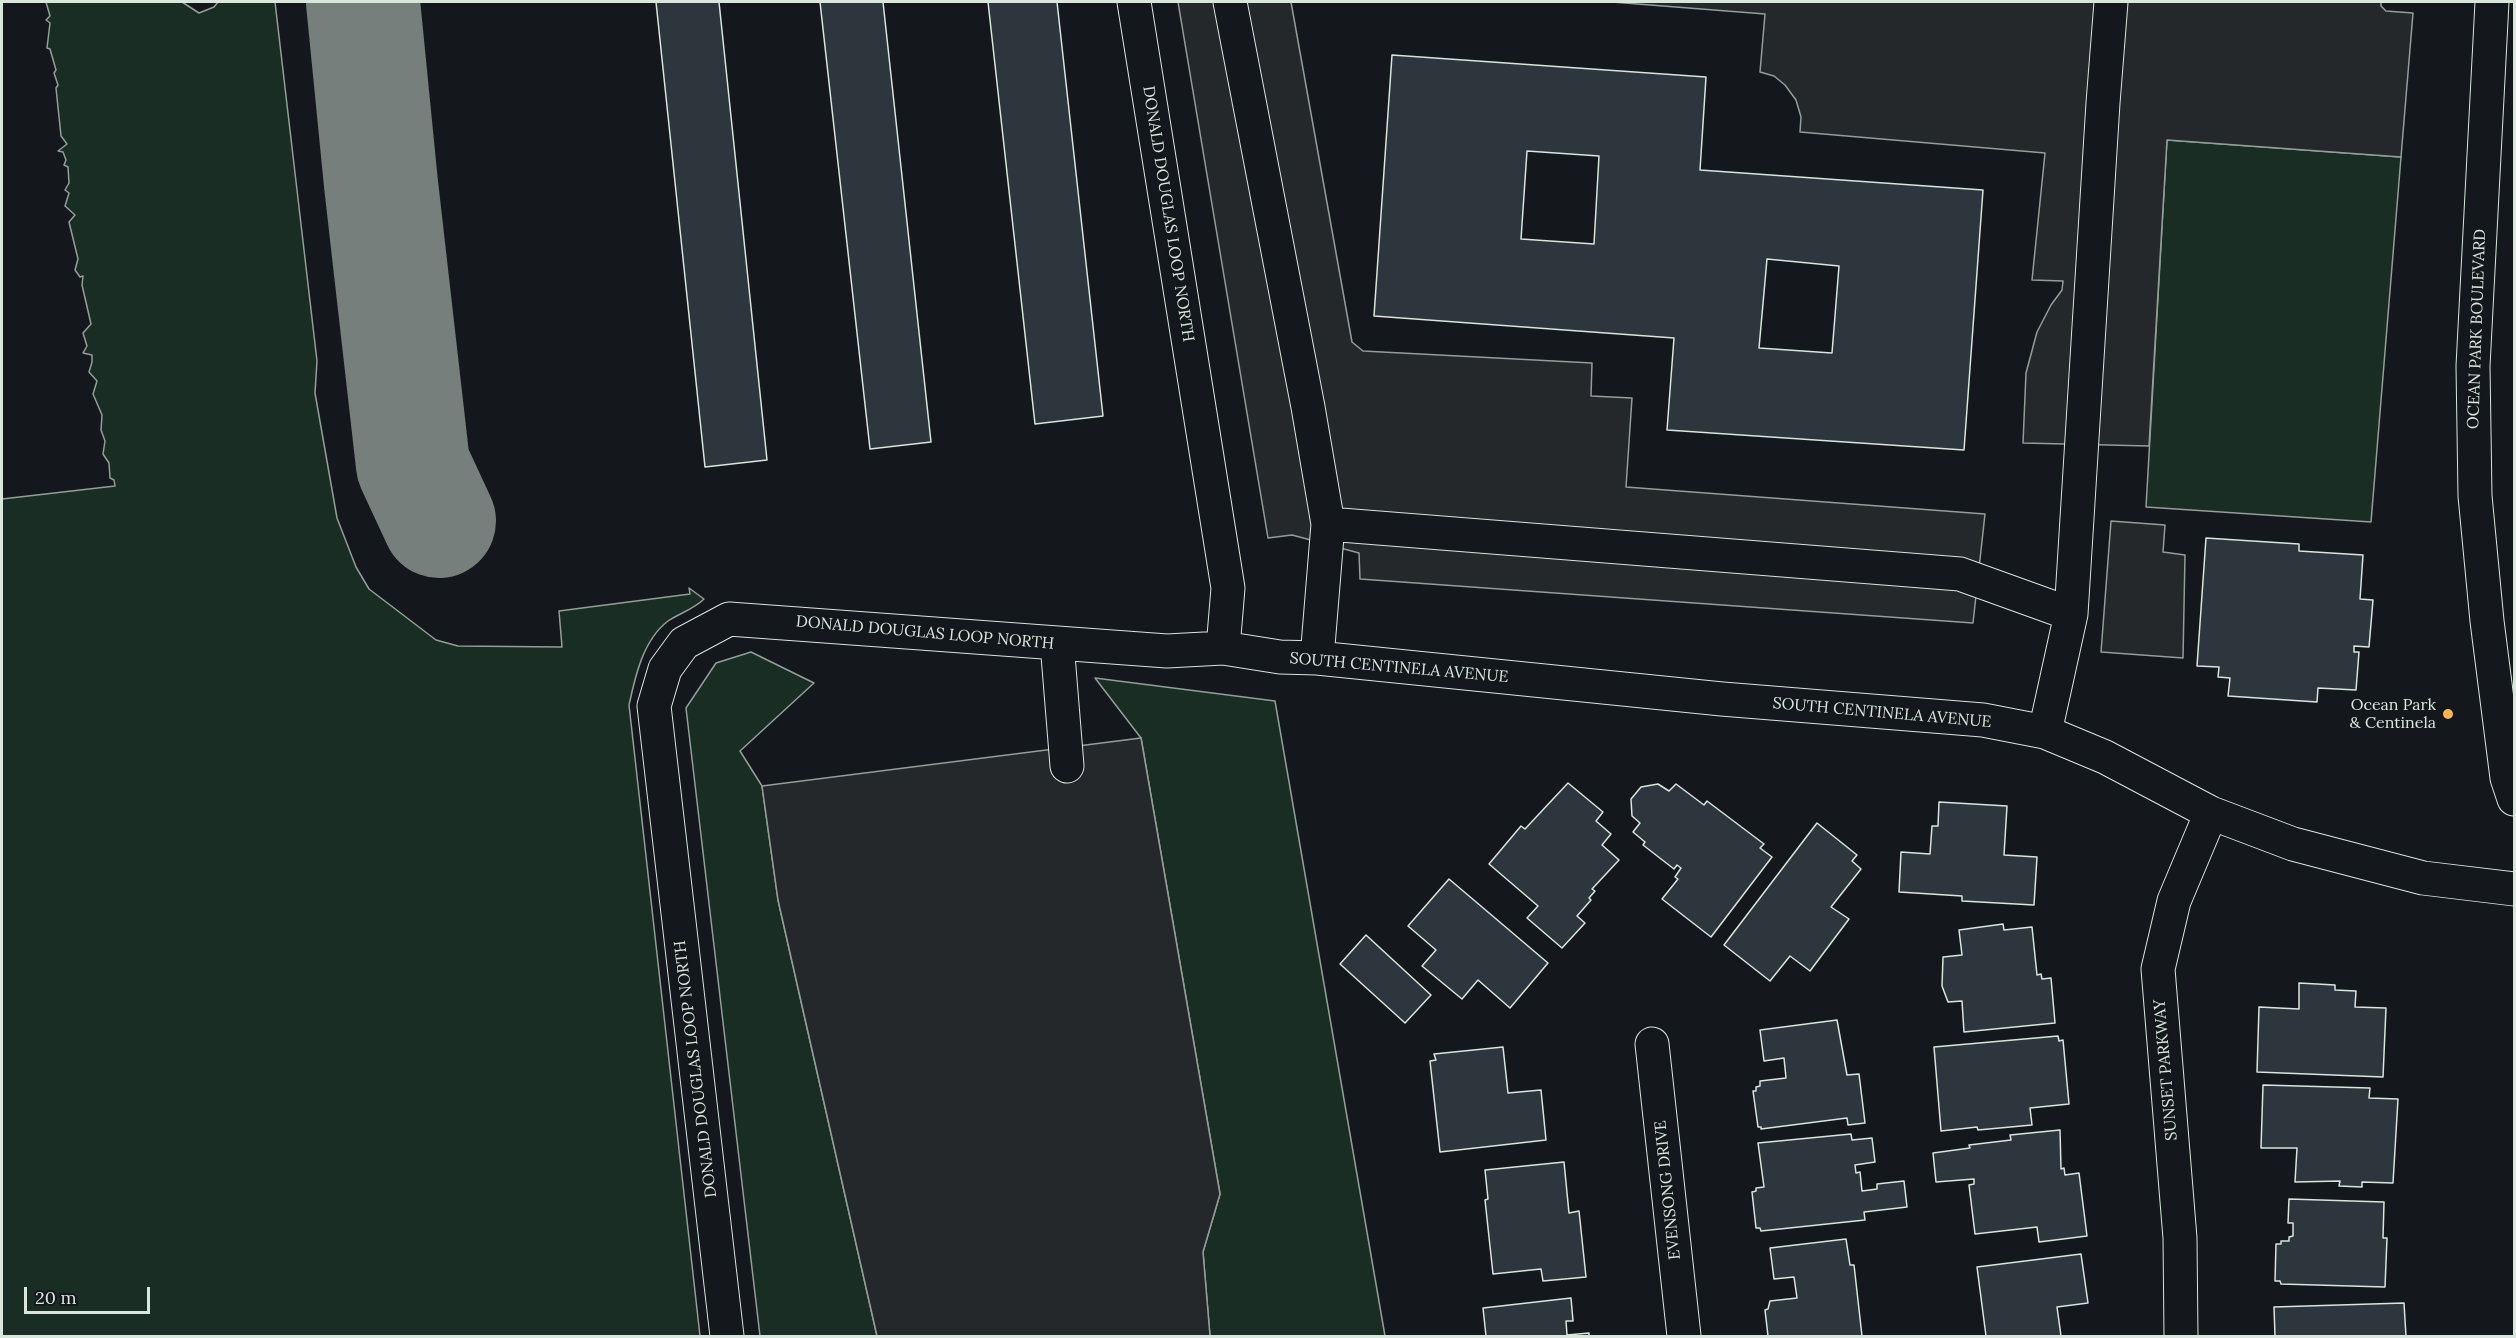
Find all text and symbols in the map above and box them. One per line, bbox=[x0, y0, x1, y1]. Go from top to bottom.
street label: DONALD DOUGLAS LOOP NORTH bbox=[1138, 85, 1198, 343]
street label: OCEAN PARK BOULEVARD bbox=[2464, 229, 2490, 429]
street label: DONALD DOUGLAS LOOP NORTH bbox=[795, 612, 1055, 654]
street label: SOUTH CENTINELA AVENUE bbox=[1289, 649, 1509, 687]
street label: SOUTH CENTINELA AVENUE bbox=[1772, 694, 1992, 732]
place label: Ocean Park & Centinela bbox=[2350, 695, 2436, 733]
marker: Ocean Park & Centinela bbox=[2441, 707, 2455, 721]
street label: DONALD DOUGLAS LOOP NORTH bbox=[671, 939, 721, 1199]
street label: SUNSET PARKWAY bbox=[2150, 999, 2182, 1141]
street label: EVENSONG DRIVE bbox=[1651, 1119, 1685, 1261]
scale bar bbox=[27, 1275, 153, 1313]
text: 20 m bbox=[35, 1286, 77, 1309]

